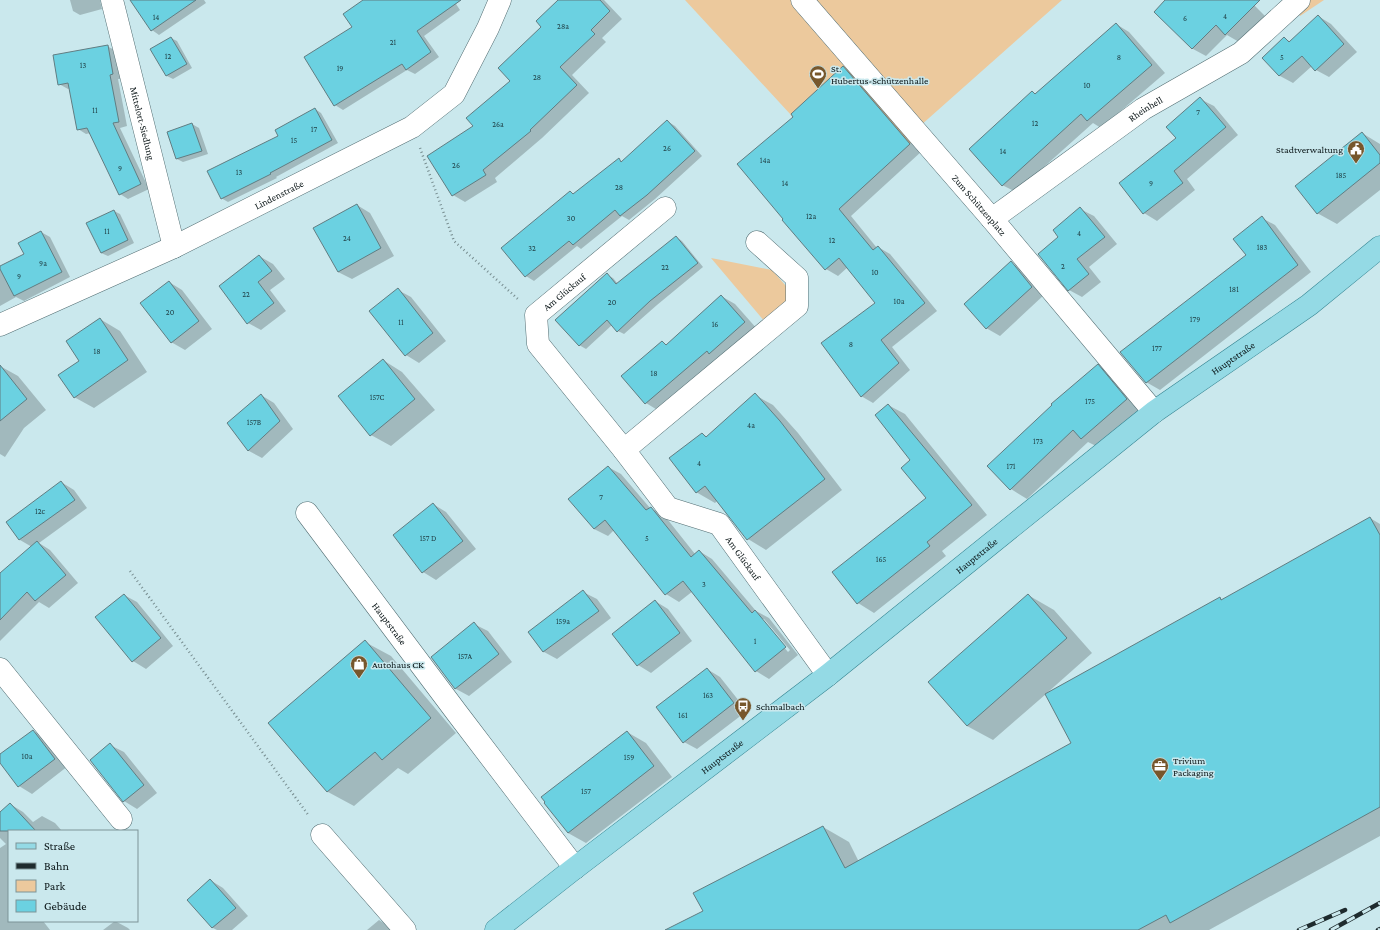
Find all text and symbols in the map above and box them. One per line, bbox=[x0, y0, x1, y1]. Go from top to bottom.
house number: 4 bbox=[1223, 12, 1227, 21]
house number: 14 bbox=[153, 13, 159, 22]
house number: 6 bbox=[1183, 14, 1187, 23]
house number: 28a bbox=[557, 22, 569, 31]
house number: 21 bbox=[390, 38, 397, 47]
house number: 12 bbox=[165, 52, 171, 61]
house number: 8 bbox=[1117, 53, 1121, 62]
house number: 5 bbox=[1280, 53, 1284, 62]
house number: 13 bbox=[80, 61, 86, 70]
place label: St. Hubertus-Schützenhalle bbox=[831, 63, 929, 86]
house number: 19 bbox=[337, 64, 343, 73]
sports icon: St. Hubertus-Schützenhalle bbox=[808, 64, 828, 89]
house number: 28 bbox=[533, 73, 541, 82]
house number: 10 bbox=[1083, 81, 1091, 90]
street label: Mittelort-Siedlung bbox=[128, 86, 157, 161]
street label: Rheinhell bbox=[1126, 94, 1165, 124]
house number: 11 bbox=[92, 106, 98, 115]
house number: 7 bbox=[1196, 108, 1200, 117]
house number: 12 bbox=[1032, 119, 1038, 128]
house number: 26a bbox=[492, 120, 504, 129]
house number: 17 bbox=[311, 125, 317, 134]
house number: 15 bbox=[291, 136, 297, 145]
public building icon: Stadtverwaltung bbox=[1346, 139, 1366, 164]
house number: 26 bbox=[663, 144, 671, 153]
place label: Stadtverwaltung bbox=[1276, 144, 1343, 155]
house number: 14 bbox=[1000, 147, 1006, 156]
house number: 14a bbox=[760, 156, 771, 165]
house number: 26 bbox=[452, 161, 460, 170]
house number: 9 bbox=[118, 164, 122, 173]
house number: 13 bbox=[236, 168, 242, 177]
house number: 185 bbox=[1336, 171, 1347, 180]
street label: Zum Schützenplatz bbox=[950, 172, 1008, 238]
street label: Lindenstraße bbox=[253, 177, 306, 212]
house number: 14 bbox=[782, 179, 788, 188]
house number: 9 bbox=[1149, 179, 1153, 188]
house number: 28 bbox=[615, 183, 623, 192]
house number: 12a bbox=[806, 212, 816, 221]
house number: 30 bbox=[567, 214, 576, 223]
house number: 11 bbox=[104, 227, 110, 236]
house number: 4 bbox=[1077, 229, 1081, 238]
house number: 24 bbox=[343, 234, 351, 243]
house number: 12 bbox=[829, 236, 835, 245]
house number: 183 bbox=[1257, 243, 1268, 252]
house number: 32 bbox=[528, 244, 536, 253]
house number: 9a bbox=[39, 259, 47, 268]
house number: 2 bbox=[1061, 262, 1065, 271]
house number: 22 bbox=[661, 263, 669, 272]
house number: 10 bbox=[871, 268, 879, 277]
street label: Am Glückauf bbox=[541, 271, 589, 313]
house number: 9 bbox=[17, 272, 21, 281]
house number: 181 bbox=[1229, 285, 1239, 294]
house number: 22 bbox=[242, 290, 250, 299]
house number: 10a bbox=[894, 297, 905, 306]
house number: 20 bbox=[608, 298, 617, 307]
house number: 20 bbox=[166, 308, 175, 317]
house number: 179 bbox=[1190, 315, 1200, 324]
house number: 11 bbox=[398, 318, 404, 327]
house number: 16 bbox=[712, 320, 718, 329]
street label: Hauptstraße bbox=[1209, 339, 1257, 377]
house number: 8 bbox=[849, 340, 853, 349]
house number: 177 bbox=[1152, 344, 1162, 353]
house number: 18 bbox=[94, 347, 100, 356]
house number: 18 bbox=[651, 369, 657, 378]
house number: 157C bbox=[370, 393, 385, 402]
house number: 175 bbox=[1085, 397, 1095, 406]
house number: 157B bbox=[247, 418, 262, 427]
house number: 4a bbox=[747, 421, 755, 430]
house number: 173 bbox=[1033, 437, 1043, 446]
house number: 4 bbox=[697, 459, 701, 468]
house number: 171 bbox=[1007, 462, 1016, 471]
house number: 7 bbox=[599, 493, 603, 502]
house number: 12c bbox=[35, 507, 46, 516]
house number: 157 D bbox=[420, 534, 436, 543]
house number: 5 bbox=[645, 534, 649, 543]
street label: Am Glückauf bbox=[724, 534, 763, 583]
street label: Hauptstraße bbox=[953, 535, 1000, 576]
house number: 165 bbox=[876, 555, 886, 564]
house number: 3 bbox=[702, 580, 706, 589]
street label: Hauptstraße bbox=[370, 600, 409, 648]
house number: 159a bbox=[556, 617, 570, 626]
house number: 1 bbox=[754, 637, 757, 646]
house number: 157A bbox=[458, 652, 473, 661]
shop icon: Autohaus CK bbox=[349, 654, 369, 679]
place label: Autohaus CK bbox=[372, 659, 424, 670]
house number: 163 bbox=[703, 691, 713, 700]
bus stop icon: Schmalbach bbox=[733, 696, 753, 721]
place label: Schmalbach bbox=[756, 701, 805, 712]
house number: 161 bbox=[678, 711, 688, 720]
street label: Hauptstraße bbox=[699, 736, 746, 776]
house number: 10a bbox=[22, 752, 33, 761]
house number: 159 bbox=[624, 753, 634, 762]
place label: Trivium Packaging bbox=[1173, 755, 1214, 778]
office icon: Trivium Packaging bbox=[1150, 756, 1170, 781]
house number: 157 bbox=[581, 787, 591, 796]
legend bbox=[8, 830, 138, 922]
text: Straße bbox=[44, 839, 75, 853]
text: Bahn bbox=[44, 859, 70, 873]
text: Park bbox=[44, 879, 66, 893]
text: Gebäude bbox=[44, 899, 86, 913]

